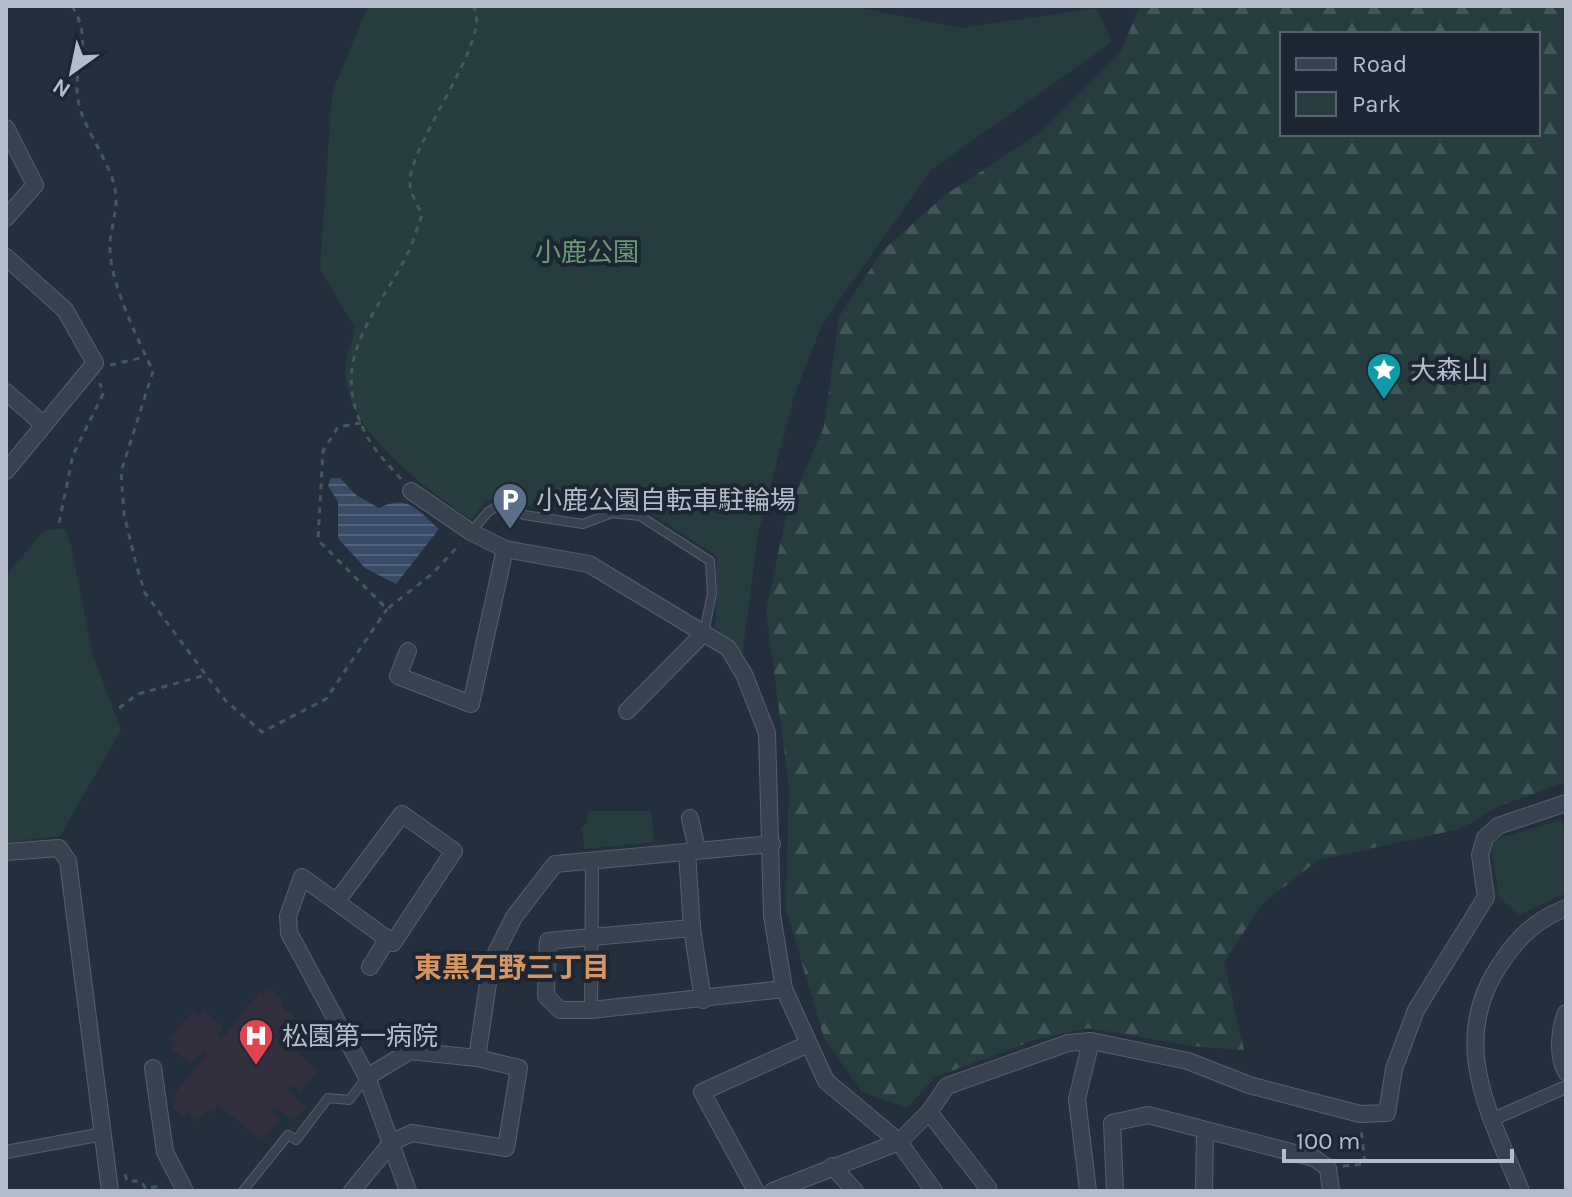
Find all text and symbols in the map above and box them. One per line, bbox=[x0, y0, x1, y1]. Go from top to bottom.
north arrow bbox=[32, 32, 112, 112]
legend bbox=[1280, 32, 1540, 136]
text: Road bbox=[1352, 50, 1407, 78]
text: N bbox=[48, 73, 75, 103]
text: Park bbox=[1352, 90, 1401, 118]
park label: 小鹿公園 bbox=[535, 237, 639, 268]
place icon: 大森山 bbox=[1365, 351, 1403, 401]
place label: 大森山 bbox=[1410, 355, 1488, 386]
parking icon: 小鹿公園自転車駐輪場 bbox=[491, 481, 529, 531]
place label: 小鹿公園自転車駐輪場 bbox=[536, 485, 796, 516]
district label: 東黒石野三丁目 bbox=[414, 951, 610, 984]
hospital icon: 松園第一病院 bbox=[237, 1017, 275, 1067]
place label: 松園第一病院 bbox=[282, 1021, 438, 1052]
scale bar bbox=[1284, 1113, 1512, 1163]
text: 100 m bbox=[1296, 1127, 1361, 1155]

